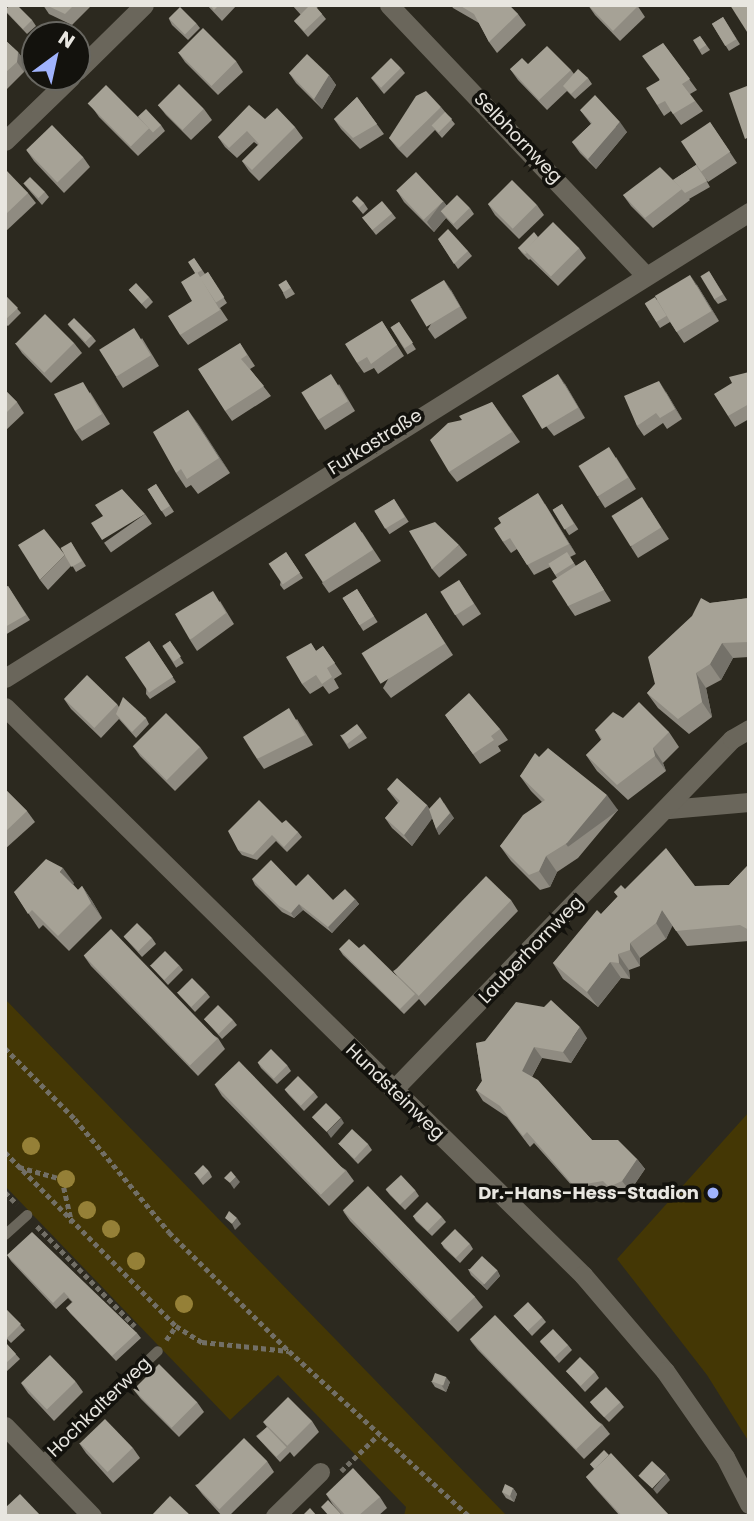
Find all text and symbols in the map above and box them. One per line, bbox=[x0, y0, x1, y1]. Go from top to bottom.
north arrow bbox=[21, 21, 91, 91]
text: N bbox=[53, 24, 80, 55]
street label: Selbhornweg bbox=[469, 88, 567, 188]
street label: Furkastraße bbox=[324, 404, 426, 480]
street label: Lauberhornweg bbox=[474, 892, 588, 1008]
street label: Hundsteinweg bbox=[341, 1039, 449, 1145]
place label: Dr.-Hans-Hess-Stadion bbox=[478, 1182, 699, 1204]
marker: Dr.-Hans-Hess-Stadion bbox=[705, 1185, 721, 1201]
street label: Hochkalterweg bbox=[43, 1352, 155, 1462]

